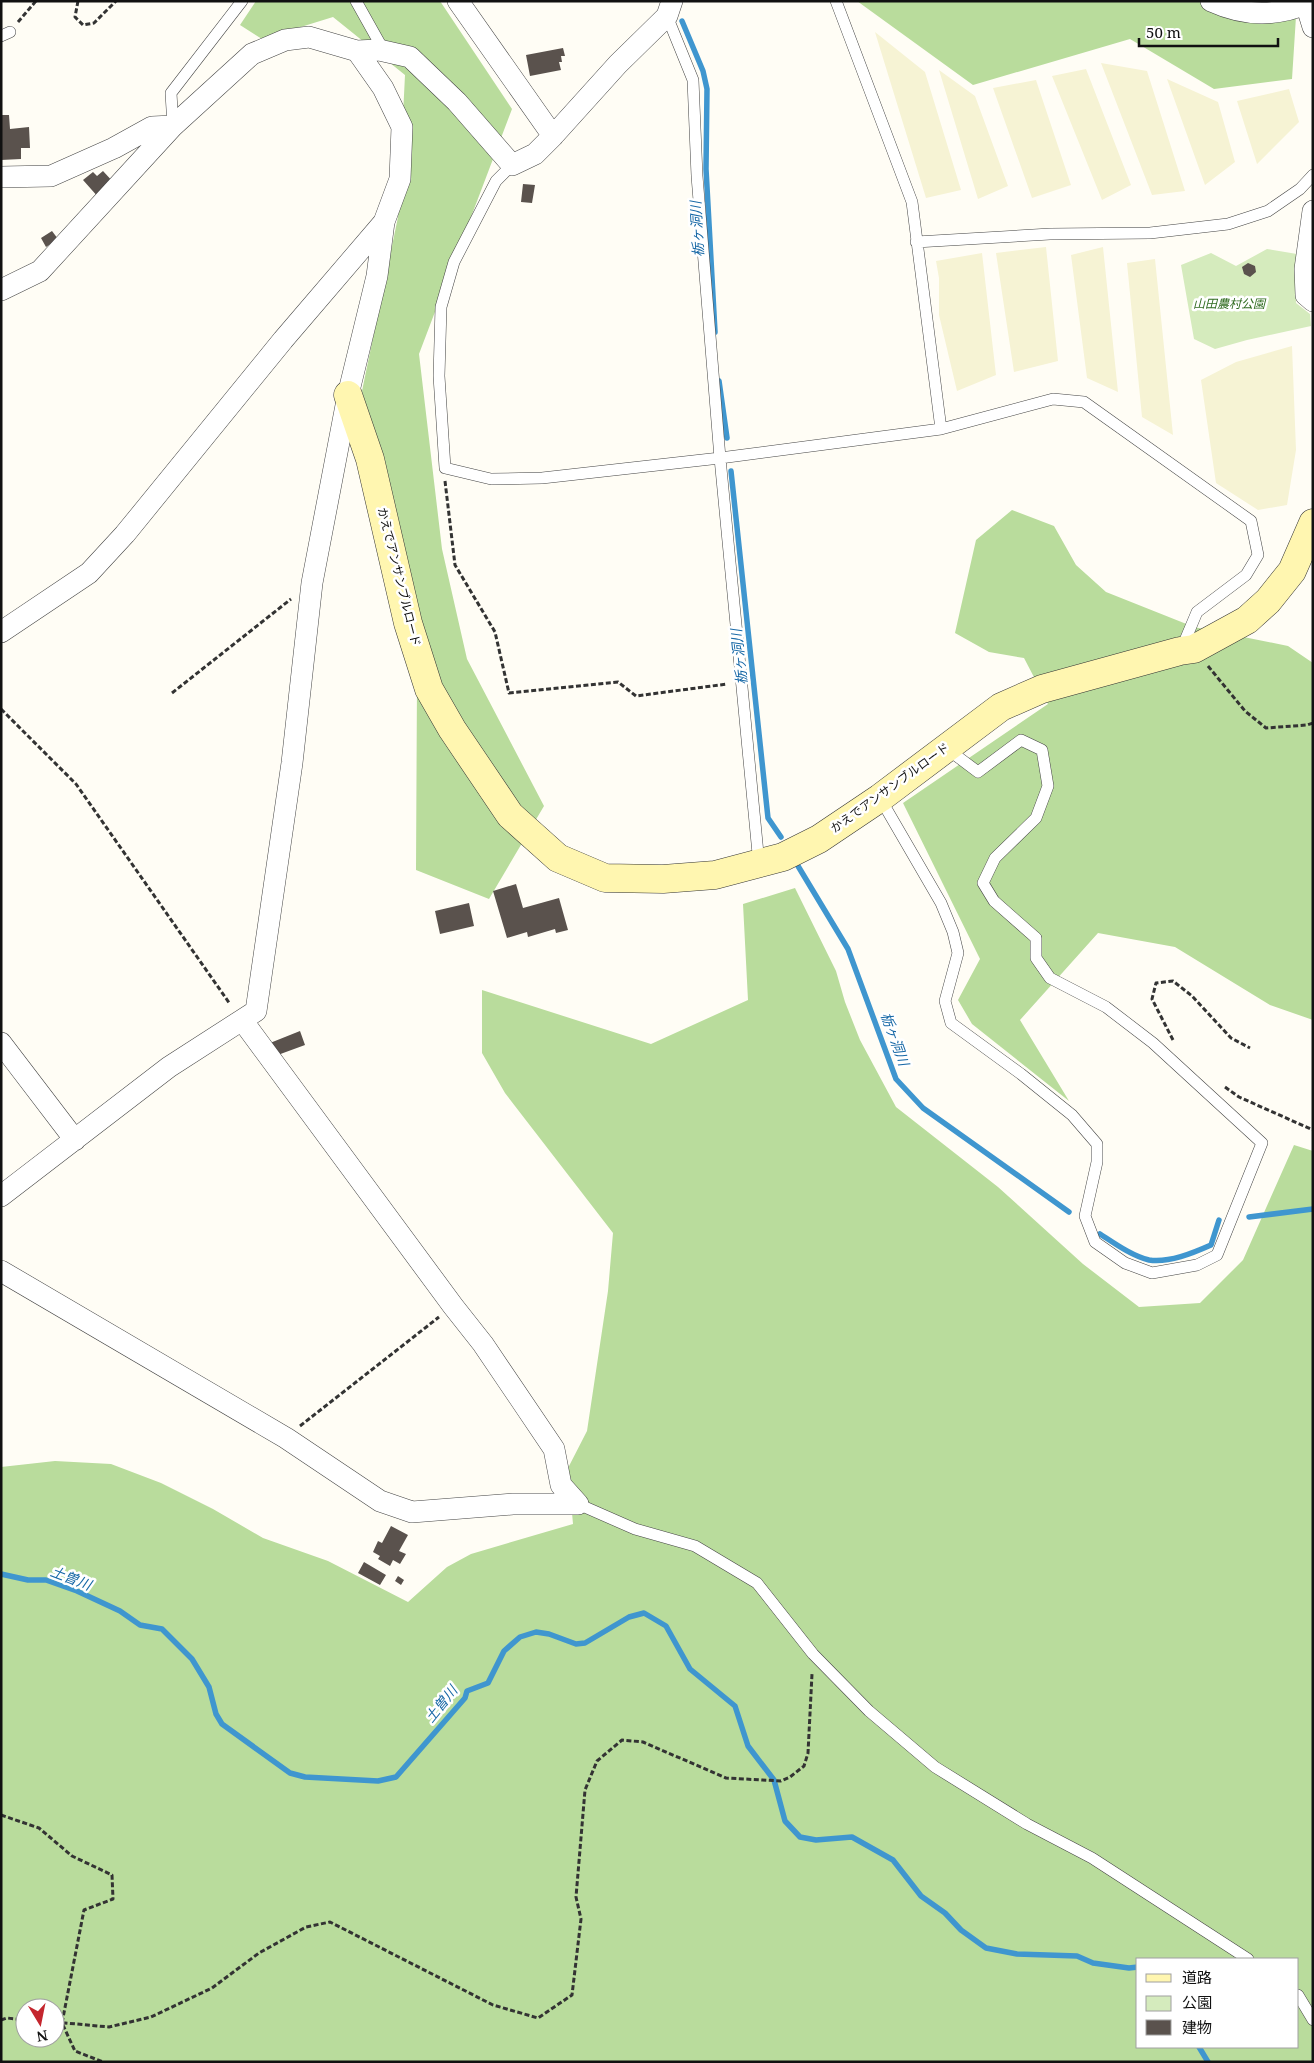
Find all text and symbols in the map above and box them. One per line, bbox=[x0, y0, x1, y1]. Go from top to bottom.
scale bar bbox=[1139, 15, 1278, 47]
text: 50 m bbox=[1146, 22, 1181, 42]
water label: 栃ヶ洞川 bbox=[685, 199, 707, 257]
park label: 山田農村公園 bbox=[1193, 295, 1267, 312]
street label: かえでアンサンブルロード bbox=[374, 506, 425, 648]
water label: 栃ヶ洞川 bbox=[726, 626, 751, 686]
street label: かえでアンサンブルロード bbox=[827, 739, 952, 836]
water label: 栃ヶ洞川 bbox=[877, 1009, 915, 1070]
water label: 土曽川 bbox=[48, 1561, 96, 1595]
water label: 土曽川 bbox=[420, 1680, 462, 1726]
legend bbox=[1136, 1958, 1299, 2048]
text: 道路 bbox=[1182, 1967, 1212, 1987]
text: 公園 bbox=[1182, 1992, 1212, 2012]
north arrow bbox=[15, 1998, 65, 2048]
text: 建物 bbox=[1182, 2017, 1212, 2037]
text: N bbox=[35, 2026, 49, 2047]

